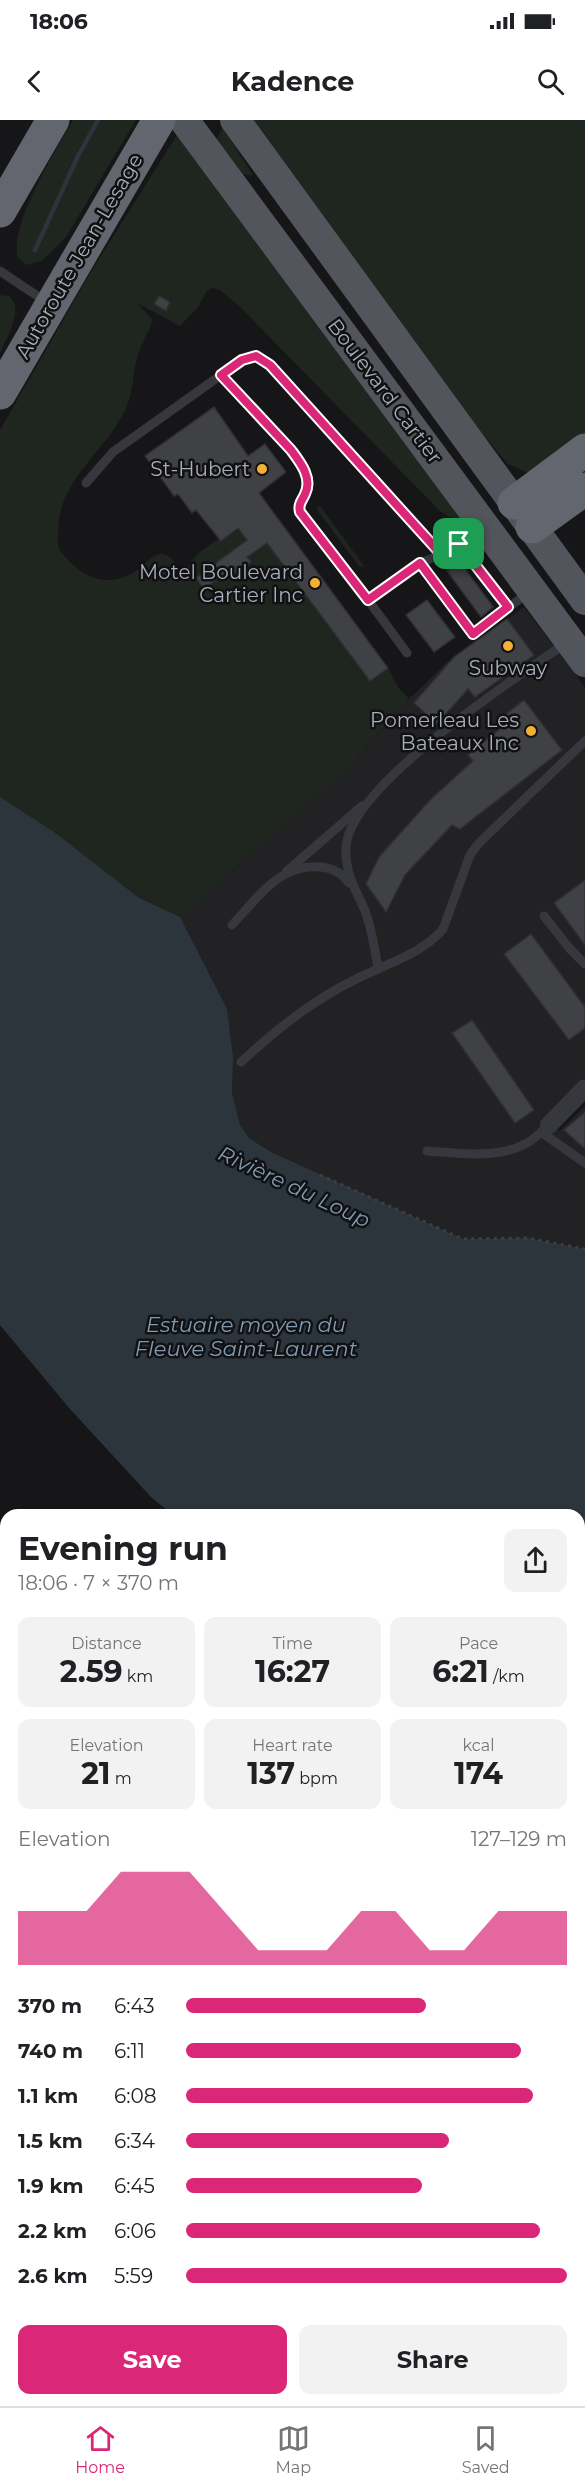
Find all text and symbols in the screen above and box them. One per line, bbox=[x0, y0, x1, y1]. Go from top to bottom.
text: 18:06 bbox=[30, 8, 88, 35]
icon: back bbox=[18, 65, 51, 98]
text: Kadence bbox=[231, 65, 354, 98]
icon: search bbox=[534, 65, 567, 98]
street label: Autoroute Jean-Lesage bbox=[10, 149, 148, 363]
street label: Boulevard Cartier bbox=[323, 314, 447, 468]
place label: St-Hubert bbox=[150, 457, 250, 481]
marker: St-Hubert bbox=[255, 462, 269, 476]
pin bbox=[433, 518, 484, 569]
icon: arrive bbox=[442, 527, 475, 560]
place label: Motel Boulevard Cartier Inc bbox=[139, 560, 303, 607]
marker: Motel Boulevard Cartier Inc bbox=[308, 576, 322, 590]
marker: Subway bbox=[501, 639, 515, 653]
place label: Subway bbox=[469, 656, 547, 680]
place label: Pomerleau Les Bateaux Inc bbox=[370, 708, 519, 755]
marker: Pomerleau Les Bateaux Inc bbox=[524, 724, 538, 738]
water label: Rivière du Loup bbox=[214, 1140, 374, 1233]
water label: Estuaire moyen du Fleuve Saint-Laurent bbox=[135, 1312, 358, 1361]
text: Evening run bbox=[18, 1528, 228, 1568]
button: share bbox=[504, 1529, 567, 1592]
text: 18:06 · 7 × 370 m bbox=[18, 1571, 179, 1595]
text: Distance bbox=[71, 1634, 142, 1653]
text: Time bbox=[272, 1634, 313, 1653]
text: Pace bbox=[459, 1634, 498, 1653]
text: 2.59 bbox=[60, 1653, 123, 1690]
text: 16:27 bbox=[255, 1653, 330, 1690]
text: 6:21 bbox=[432, 1653, 489, 1690]
text: km bbox=[123, 1667, 153, 1686]
text: /km bbox=[489, 1667, 525, 1686]
text: Elevation bbox=[70, 1736, 143, 1755]
text: Heart rate bbox=[252, 1736, 333, 1755]
text: kcal bbox=[463, 1736, 494, 1755]
text: 21 bbox=[81, 1755, 111, 1792]
text: 137 bbox=[247, 1755, 295, 1792]
text: 174 bbox=[454, 1755, 503, 1792]
text: m bbox=[111, 1769, 132, 1788]
text: bpm bbox=[295, 1769, 338, 1788]
text: Elevation bbox=[18, 1827, 110, 1851]
text: 127–129 m bbox=[471, 1827, 567, 1851]
text: 370 m bbox=[18, 1994, 82, 2018]
text: 6:43 bbox=[114, 1994, 155, 2018]
text: 740 m bbox=[18, 2039, 83, 2063]
text: 6:11 bbox=[114, 2039, 145, 2063]
text: 1.1 km bbox=[18, 2084, 78, 2108]
text: 6:08 bbox=[114, 2084, 156, 2108]
text: 1.5 km bbox=[18, 2129, 83, 2153]
text: 6:34 bbox=[114, 2129, 155, 2153]
text: 1.9 km bbox=[18, 2174, 84, 2198]
text: 6:45 bbox=[114, 2174, 155, 2198]
text: 2.2 km bbox=[18, 2219, 87, 2243]
text: 6:06 bbox=[114, 2219, 156, 2243]
text: 2.6 km bbox=[18, 2264, 87, 2288]
text: 5:59 bbox=[114, 2264, 153, 2288]
button: Save bbox=[18, 2325, 287, 2394]
button: Share bbox=[299, 2325, 567, 2394]
tab: Home bbox=[75, 2422, 125, 2477]
tab: Map bbox=[276, 2422, 311, 2477]
tab: Saved bbox=[462, 2422, 510, 2477]

